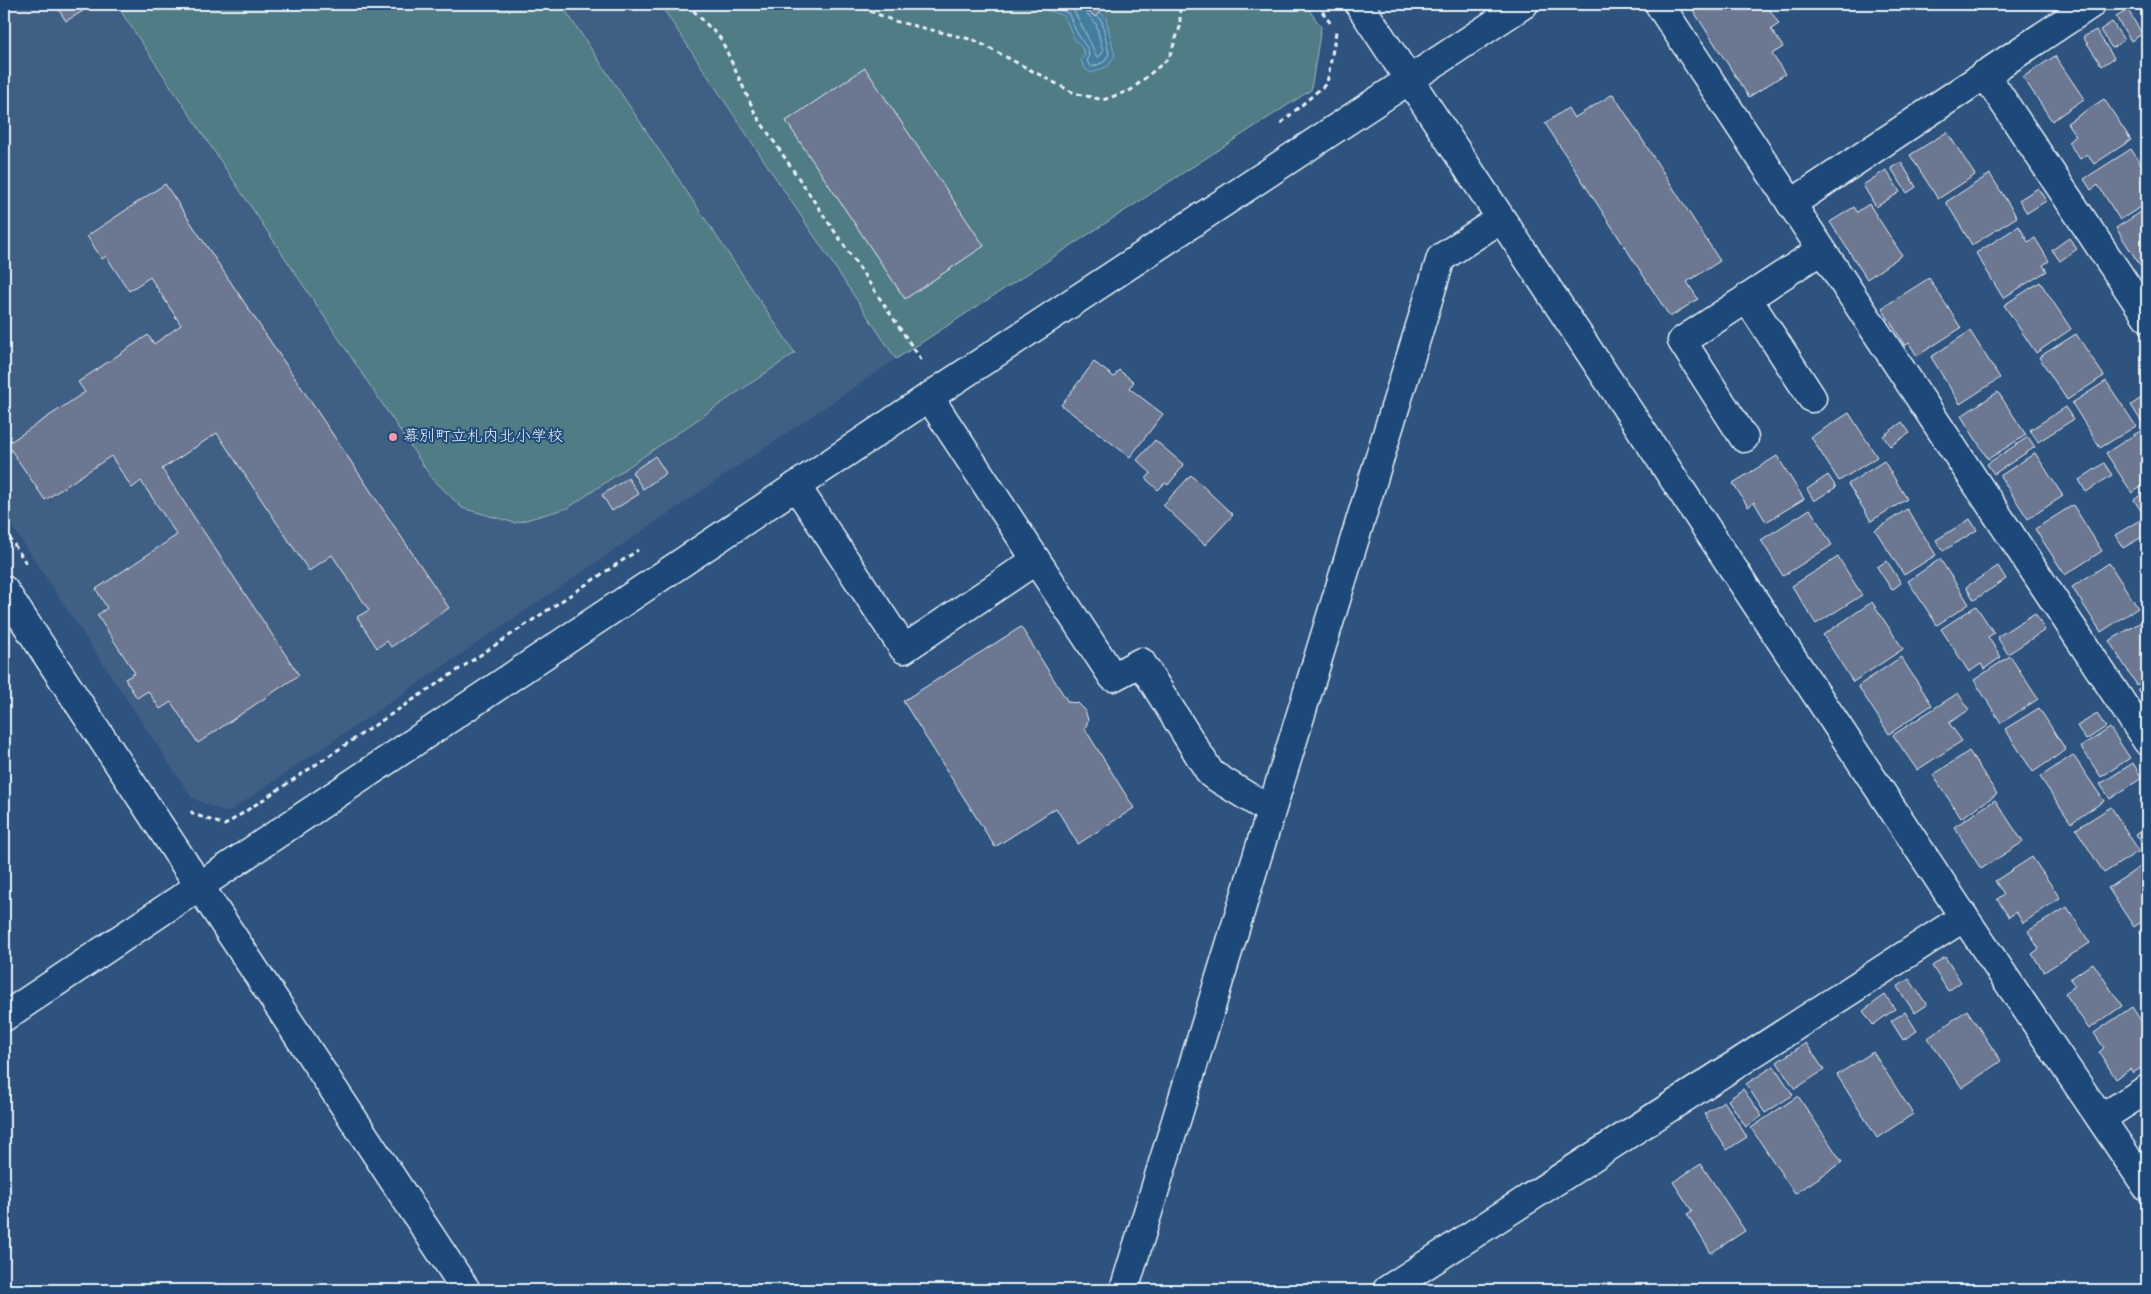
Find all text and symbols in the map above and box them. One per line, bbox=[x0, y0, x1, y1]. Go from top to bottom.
place label: 幕別町立札内北小学校 bbox=[403, 426, 563, 449]
marker: 幕別町立札内北小学校 bbox=[387, 431, 399, 443]

